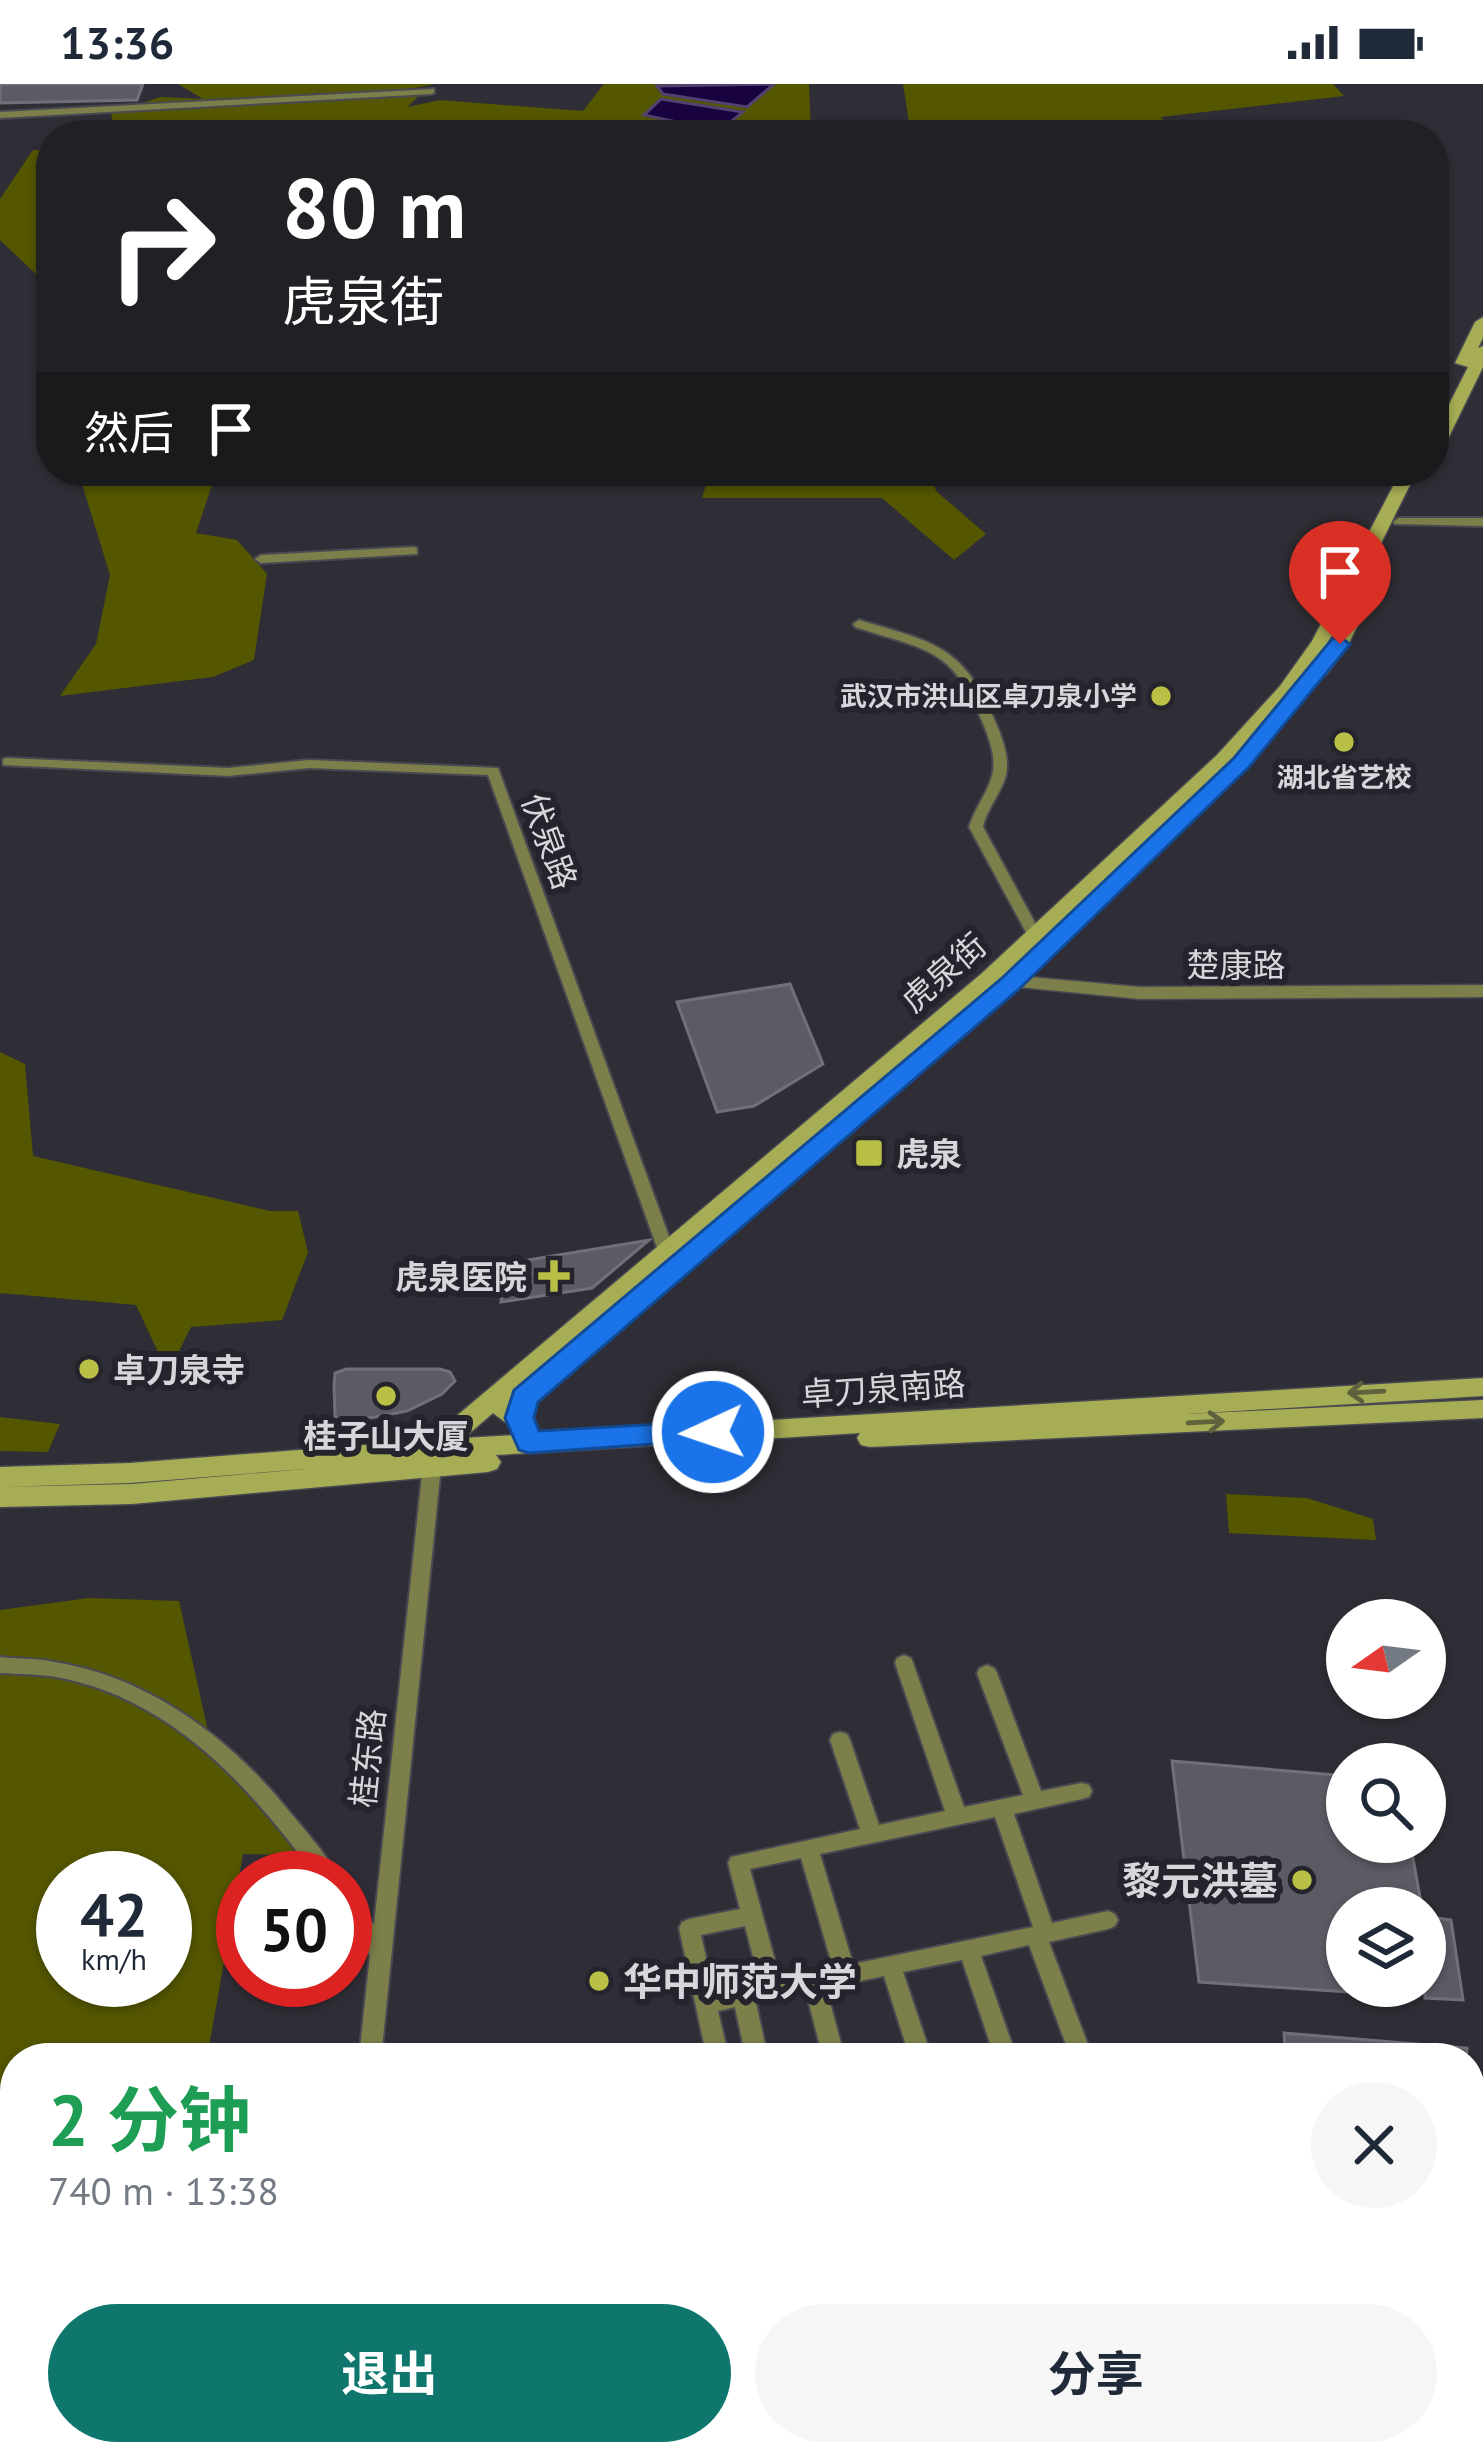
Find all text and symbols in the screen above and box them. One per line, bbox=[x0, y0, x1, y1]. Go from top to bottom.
text: 13:36 bbox=[60, 13, 174, 71]
text: 80 m bbox=[282, 152, 466, 261]
icon: right bbox=[84, 168, 240, 324]
text: 虎泉街 bbox=[282, 266, 444, 336]
icon: arrive bbox=[198, 396, 264, 462]
text: 然后 bbox=[84, 403, 174, 461]
pin bbox=[1289, 521, 1391, 644]
icon: arrive bbox=[1307, 539, 1373, 605]
place label: 武汉市洪山区卓刀泉小学 bbox=[840, 679, 1137, 713]
marker: 武汉市洪山区卓刀泉小学 bbox=[1148, 683, 1174, 709]
marker: 湖北省艺校 bbox=[1331, 729, 1357, 755]
place label: 湖北省艺校 bbox=[1277, 760, 1412, 794]
street label: 伏泉路 bbox=[513, 787, 587, 895]
street label: 虎泉街 bbox=[892, 923, 994, 1021]
street label: 楚康路 bbox=[1187, 943, 1286, 986]
place label: 虎泉 bbox=[896, 1132, 962, 1175]
marker: 虎泉 bbox=[853, 1137, 885, 1169]
place label: 虎泉医院 bbox=[395, 1255, 527, 1298]
marker: 虎泉医院 bbox=[538, 1260, 570, 1292]
place label: 卓刀泉寺 bbox=[113, 1348, 245, 1391]
marker: 卓刀泉寺 bbox=[76, 1356, 102, 1382]
street label: 卓刀泉南路 bbox=[799, 1361, 967, 1415]
position arrow bbox=[650, 1369, 776, 1495]
one-way arrow bbox=[1347, 1381, 1386, 1404]
marker: 桂子山大厦 bbox=[373, 1383, 399, 1409]
one-way arrow bbox=[1186, 1410, 1225, 1433]
place label: 桂子山大厦 bbox=[304, 1414, 469, 1457]
north arrow bbox=[1326, 1599, 1446, 1719]
map controls bbox=[1326, 1599, 1446, 2007]
street label: 桂东路 bbox=[340, 1707, 394, 1809]
button: search bbox=[1326, 1743, 1446, 1863]
speed limit sign: 50 bbox=[216, 1851, 372, 2007]
place label: 黎元洪墓 bbox=[1122, 1855, 1278, 1906]
marker: 黎元洪墓 bbox=[1289, 1867, 1315, 1893]
text: 42 bbox=[80, 1875, 148, 1953]
button: layers bbox=[1326, 1887, 1446, 2007]
text: km/h bbox=[81, 1939, 147, 1978]
place label: 华中师范大学 bbox=[623, 1956, 857, 2007]
marker: 华中师范大学 bbox=[586, 1968, 612, 1994]
text: 2 分钟 bbox=[48, 2073, 251, 2166]
button: close bbox=[1311, 2082, 1437, 2208]
text: 740 m · 13:38 bbox=[48, 2165, 279, 2216]
button: 退出 bbox=[48, 2304, 731, 2442]
button: 分享 bbox=[755, 2304, 1437, 2442]

